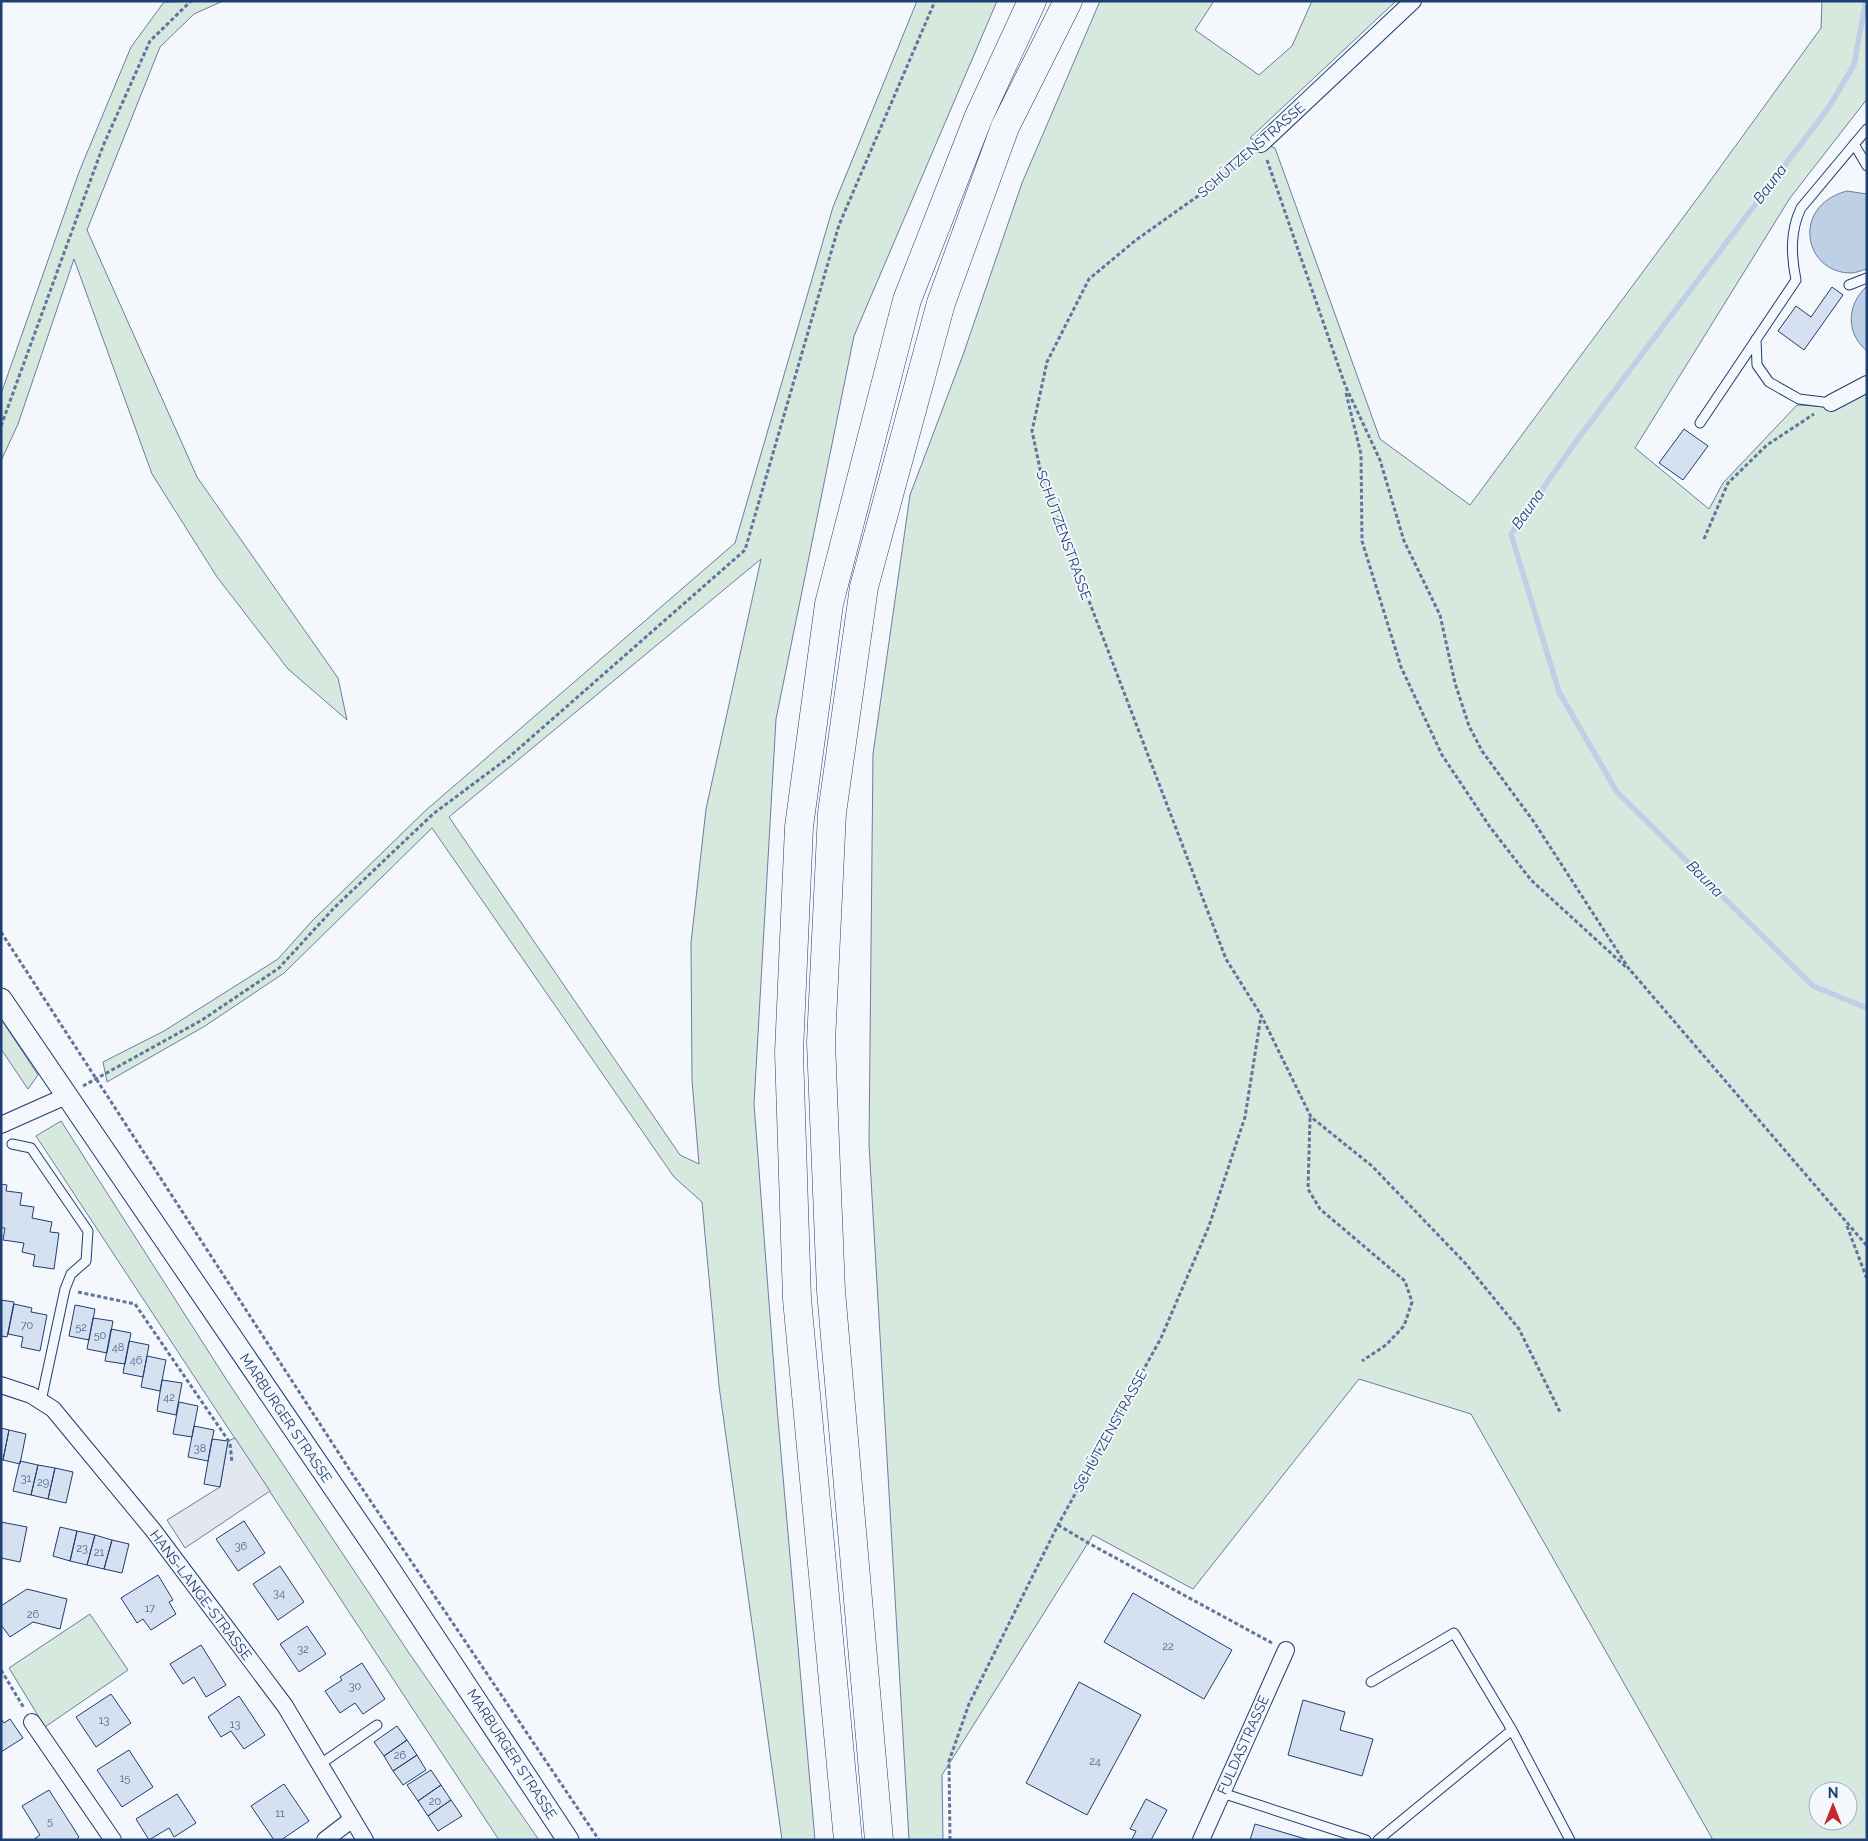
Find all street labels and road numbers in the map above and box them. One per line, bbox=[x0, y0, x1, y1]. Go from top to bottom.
street label: SCHÜTZENSTRASSE bbox=[1193, 98, 1308, 201]
street label: SCHÜTZENSTRASSE bbox=[1033, 467, 1097, 602]
street label: MARBURGER STRASSE bbox=[237, 1350, 335, 1486]
street label: SCHÜTZENSTRASSE bbox=[1068, 1366, 1150, 1495]
street label: HANS-LANGE-STRASSE bbox=[147, 1527, 255, 1663]
street label: MARBURGER STRASSE bbox=[464, 1686, 560, 1822]
street label: FULDASTRASSE bbox=[1214, 1693, 1272, 1797]

